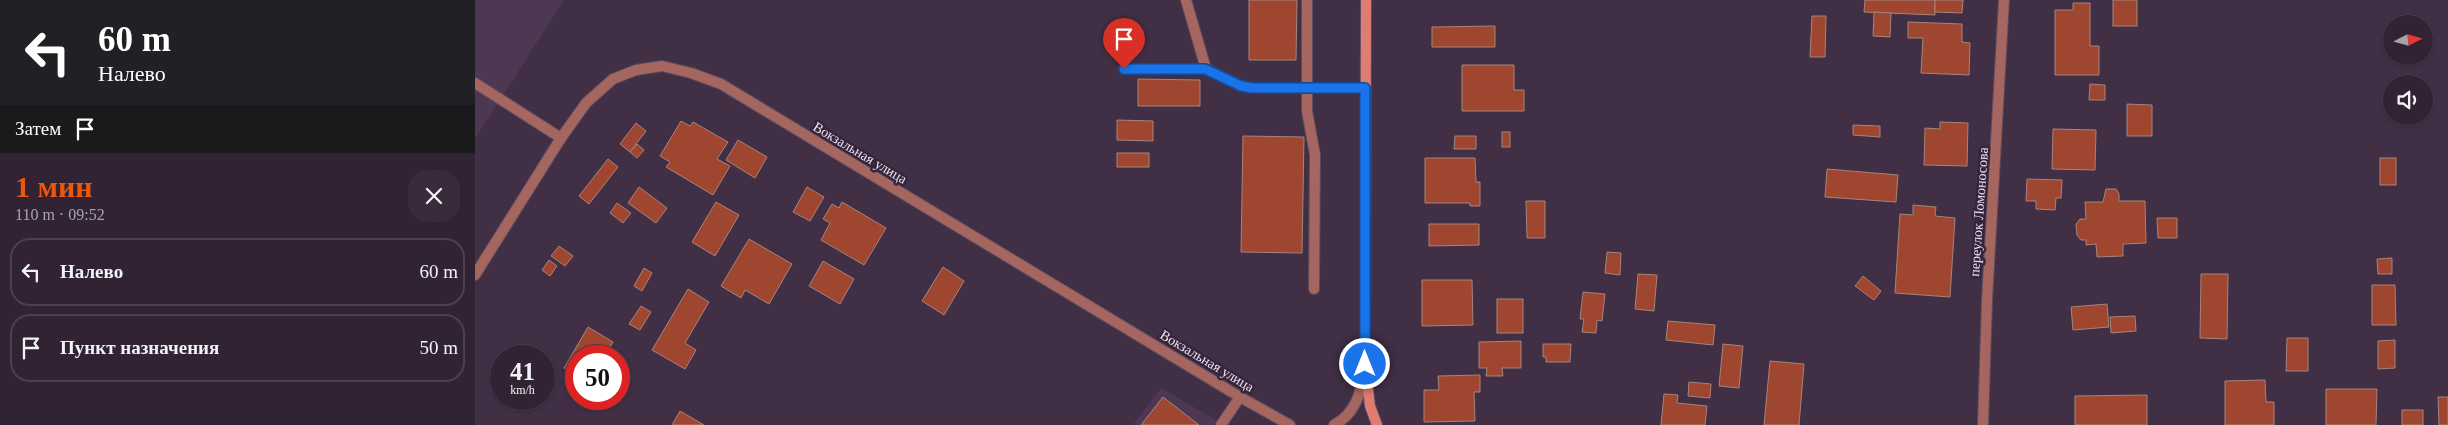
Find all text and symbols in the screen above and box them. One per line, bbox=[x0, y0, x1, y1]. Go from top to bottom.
north arrow bbox=[2383, 15, 2433, 65]
map controls bbox=[2383, 15, 2433, 125]
pin bbox=[1103, 18, 1145, 69]
icon: left bbox=[15, 20, 80, 85]
text: 60 m bbox=[98, 20, 171, 59]
icon: arrive bbox=[1110, 25, 1138, 53]
text: Налево bbox=[98, 61, 166, 86]
button: sound bbox=[2383, 75, 2433, 125]
icon: arrive bbox=[71, 115, 99, 143]
text: Затем bbox=[15, 118, 61, 139]
street label: Вокзальная улица bbox=[811, 119, 910, 187]
street label: переулок Ломоносова bbox=[1967, 146, 1991, 277]
text: 1 мин bbox=[15, 170, 93, 203]
button: close bbox=[408, 170, 460, 222]
text: 110 m · 09:52 bbox=[15, 206, 105, 223]
icon: left bbox=[17, 258, 45, 286]
text: Налево bbox=[60, 261, 123, 282]
text: 60 m bbox=[419, 261, 458, 282]
street label: Вокзальная улица bbox=[1158, 327, 1257, 395]
icon: arrive bbox=[17, 334, 45, 362]
text: Пункт назначения bbox=[60, 337, 219, 358]
text: 50 m bbox=[419, 337, 458, 358]
position arrow bbox=[1338, 337, 1390, 389]
speed limit sign: 50 bbox=[565, 345, 630, 410]
text: 41 bbox=[510, 358, 535, 385]
text: km/h bbox=[510, 383, 535, 397]

